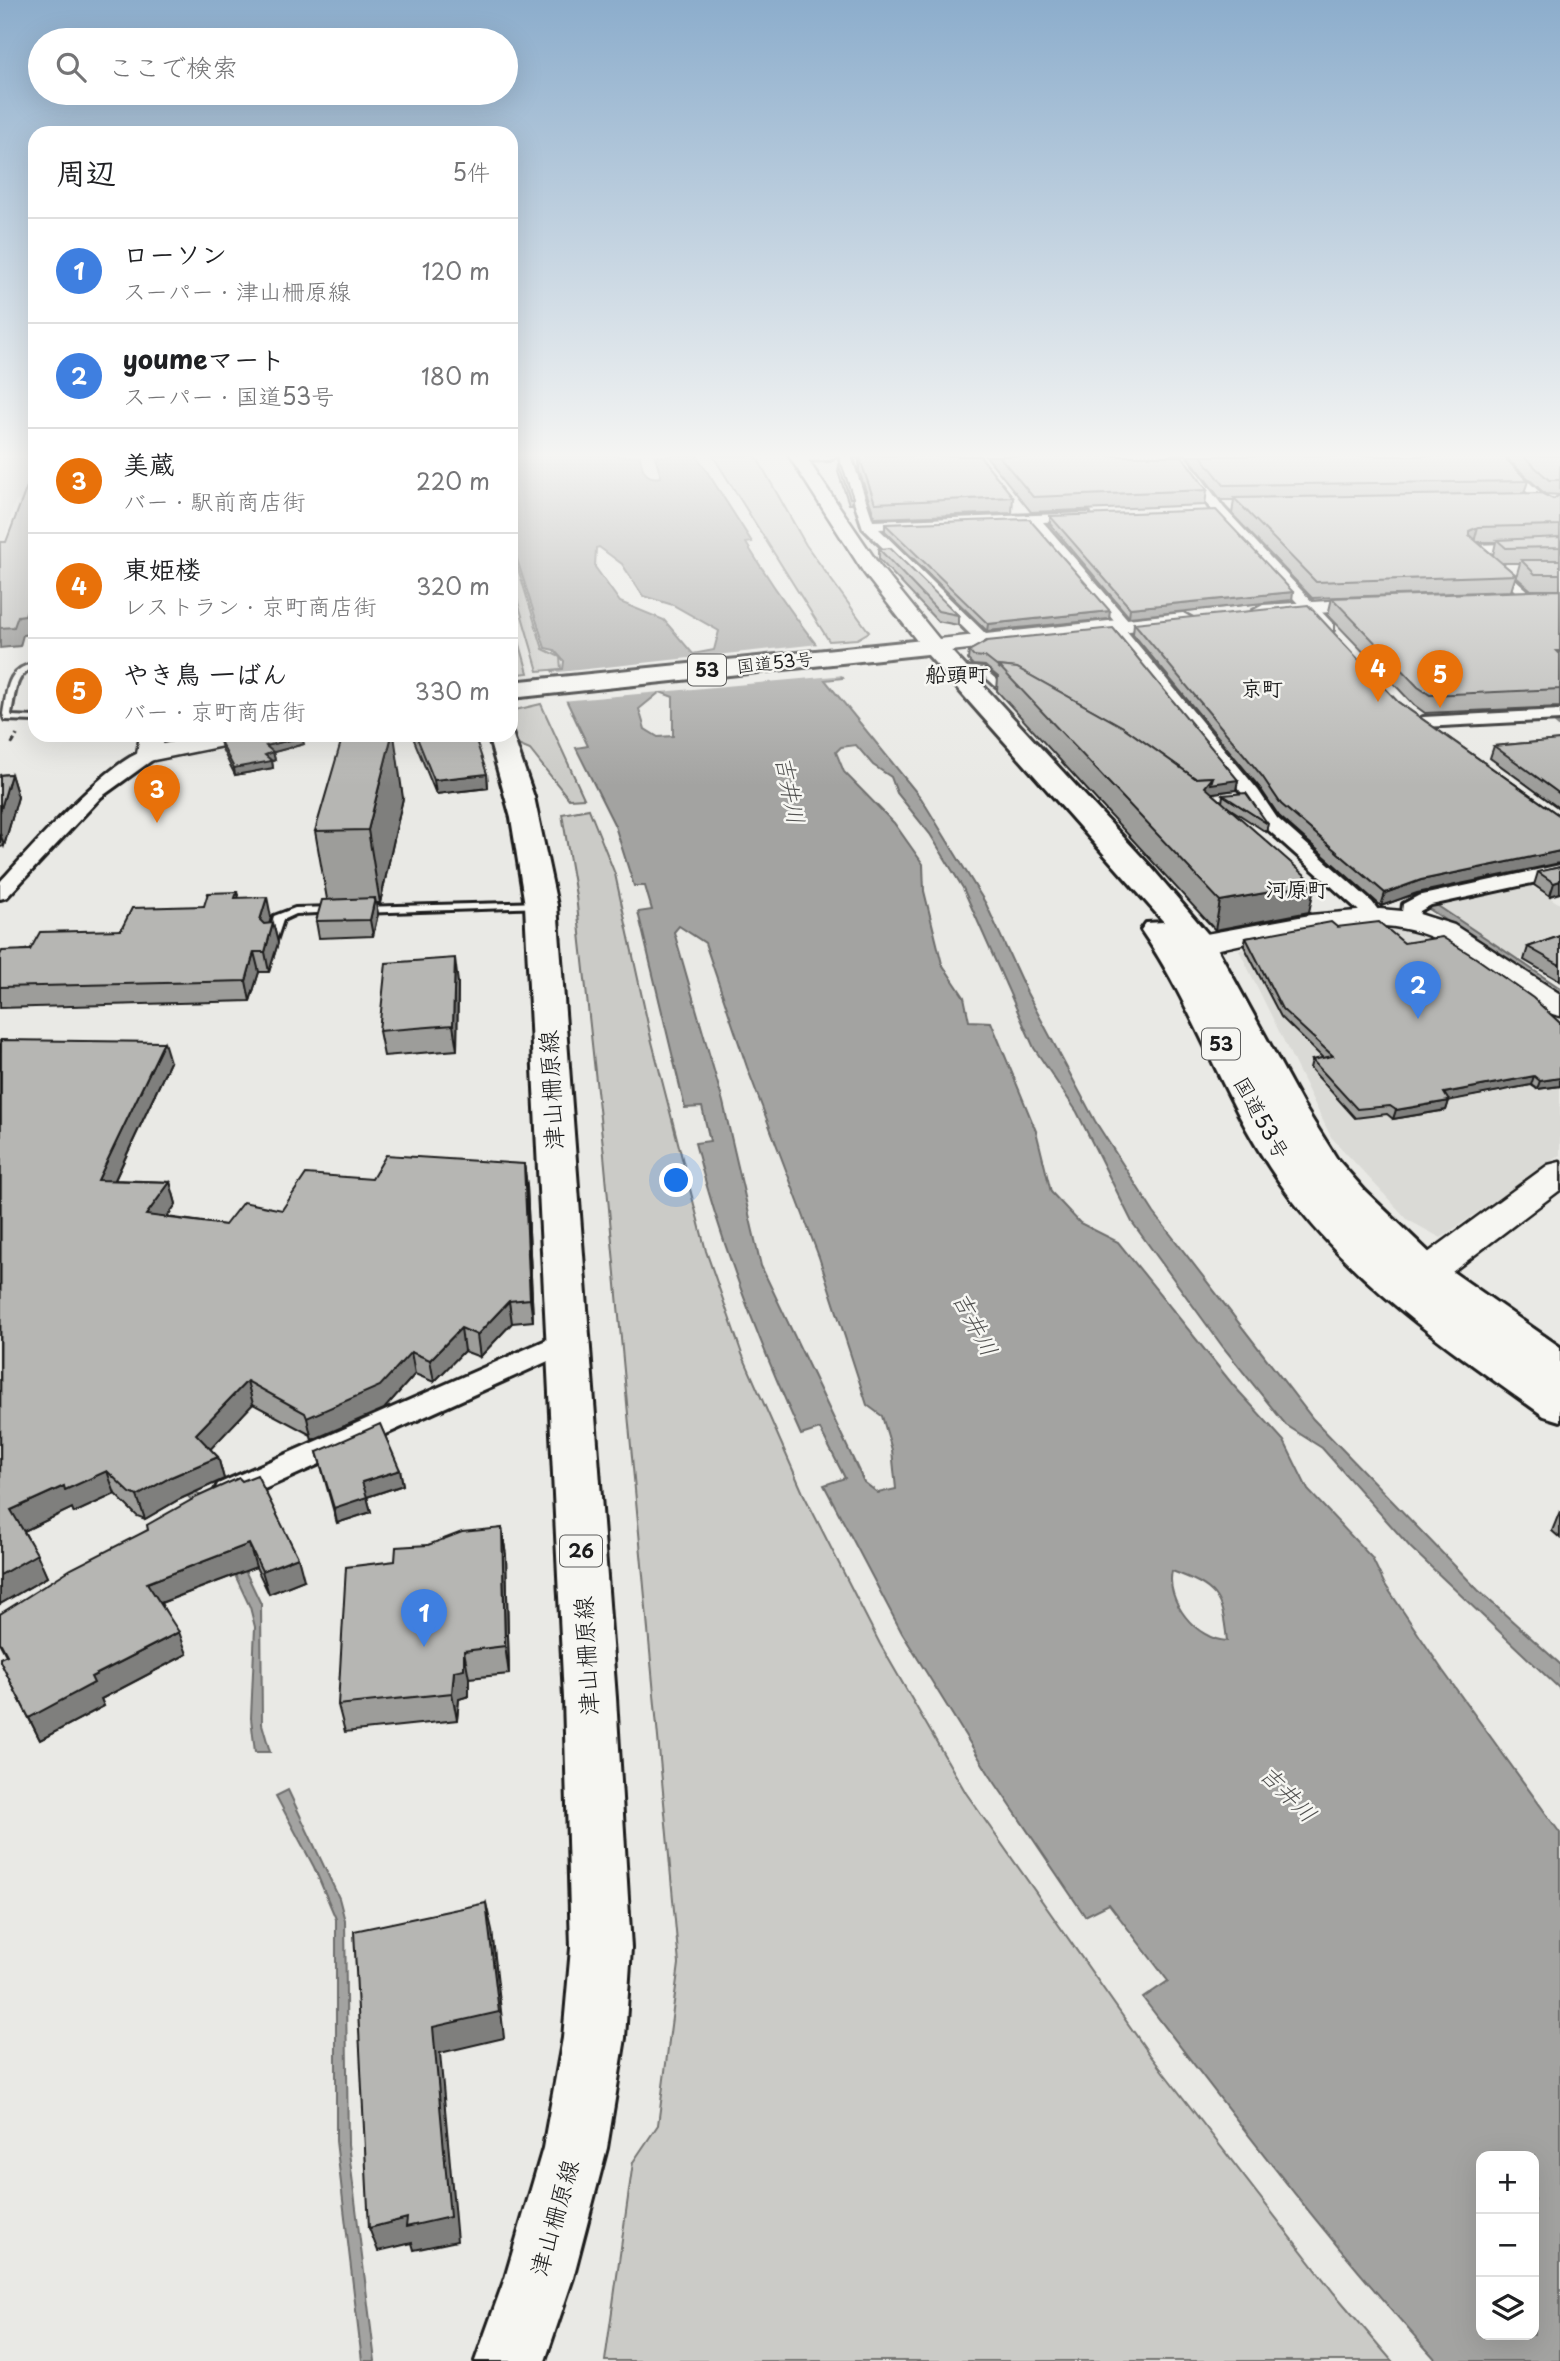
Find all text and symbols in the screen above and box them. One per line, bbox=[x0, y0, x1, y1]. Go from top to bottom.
search box bbox=[28, 28, 518, 105]
text: ここで検索 bbox=[108, 47, 238, 86]
icon: search bbox=[52, 48, 90, 86]
text: 周辺 bbox=[56, 149, 116, 194]
text: 5件 bbox=[452, 154, 490, 189]
text: ローソン bbox=[123, 234, 227, 273]
text: 1 bbox=[74, 253, 85, 288]
text: 120 m bbox=[422, 253, 490, 288]
text: スーパー · 津山柵原線 bbox=[123, 273, 351, 308]
text: youmeマート bbox=[123, 339, 286, 378]
text: 2 bbox=[71, 358, 87, 393]
text: 180 m bbox=[421, 358, 490, 393]
text: スーパー · 国道53号 bbox=[123, 378, 334, 413]
text: 美蔵 bbox=[123, 444, 175, 483]
text: 3 bbox=[71, 463, 87, 498]
text: 220 m bbox=[416, 463, 490, 498]
text: バー · 駅前商店街 bbox=[123, 483, 306, 518]
text: 東姫楼 bbox=[123, 549, 201, 588]
text: 4 bbox=[71, 568, 87, 603]
text: 320 m bbox=[416, 568, 490, 603]
text: レストラン · 京町商店街 bbox=[123, 588, 376, 623]
street label: 国道53号 bbox=[735, 644, 815, 679]
pin: 4 bbox=[1355, 644, 1401, 702]
pin: 5 bbox=[1417, 650, 1463, 708]
text: やき鳥 一ばん bbox=[123, 654, 287, 693]
road number: 53 bbox=[688, 654, 726, 685]
district label: 船頭町 bbox=[926, 657, 989, 689]
district label: 京町 bbox=[1241, 671, 1283, 703]
text: 5 bbox=[72, 673, 86, 708]
text: 330 m bbox=[414, 673, 490, 708]
text: バー · 京町商店街 bbox=[123, 693, 306, 728]
water label: 吉井川 bbox=[768, 753, 815, 827]
pin: 3 bbox=[134, 765, 180, 823]
district label: 河原町 bbox=[1266, 872, 1329, 904]
pin: 2 bbox=[1395, 961, 1441, 1019]
road number: 53 bbox=[1202, 1028, 1240, 1060]
street label: 津山柵原線 bbox=[529, 1029, 571, 1151]
street label: 国道53号 bbox=[1227, 1070, 1299, 1164]
your location bbox=[659, 1163, 693, 1197]
water label: 吉井川 bbox=[945, 1285, 1008, 1362]
road number: 26 bbox=[560, 1536, 602, 1567]
pin: 1 bbox=[401, 1589, 447, 1647]
street label: 津山柵原線 bbox=[564, 1595, 606, 1717]
water label: 吉井川 bbox=[1252, 1756, 1326, 1830]
map controls bbox=[1476, 2151, 1539, 2340]
button: + bbox=[1476, 2151, 1539, 2214]
street label: 津山柵原線 bbox=[519, 2155, 587, 2280]
button: − bbox=[1476, 2214, 1539, 2277]
button: layers bbox=[1476, 2277, 1539, 2340]

